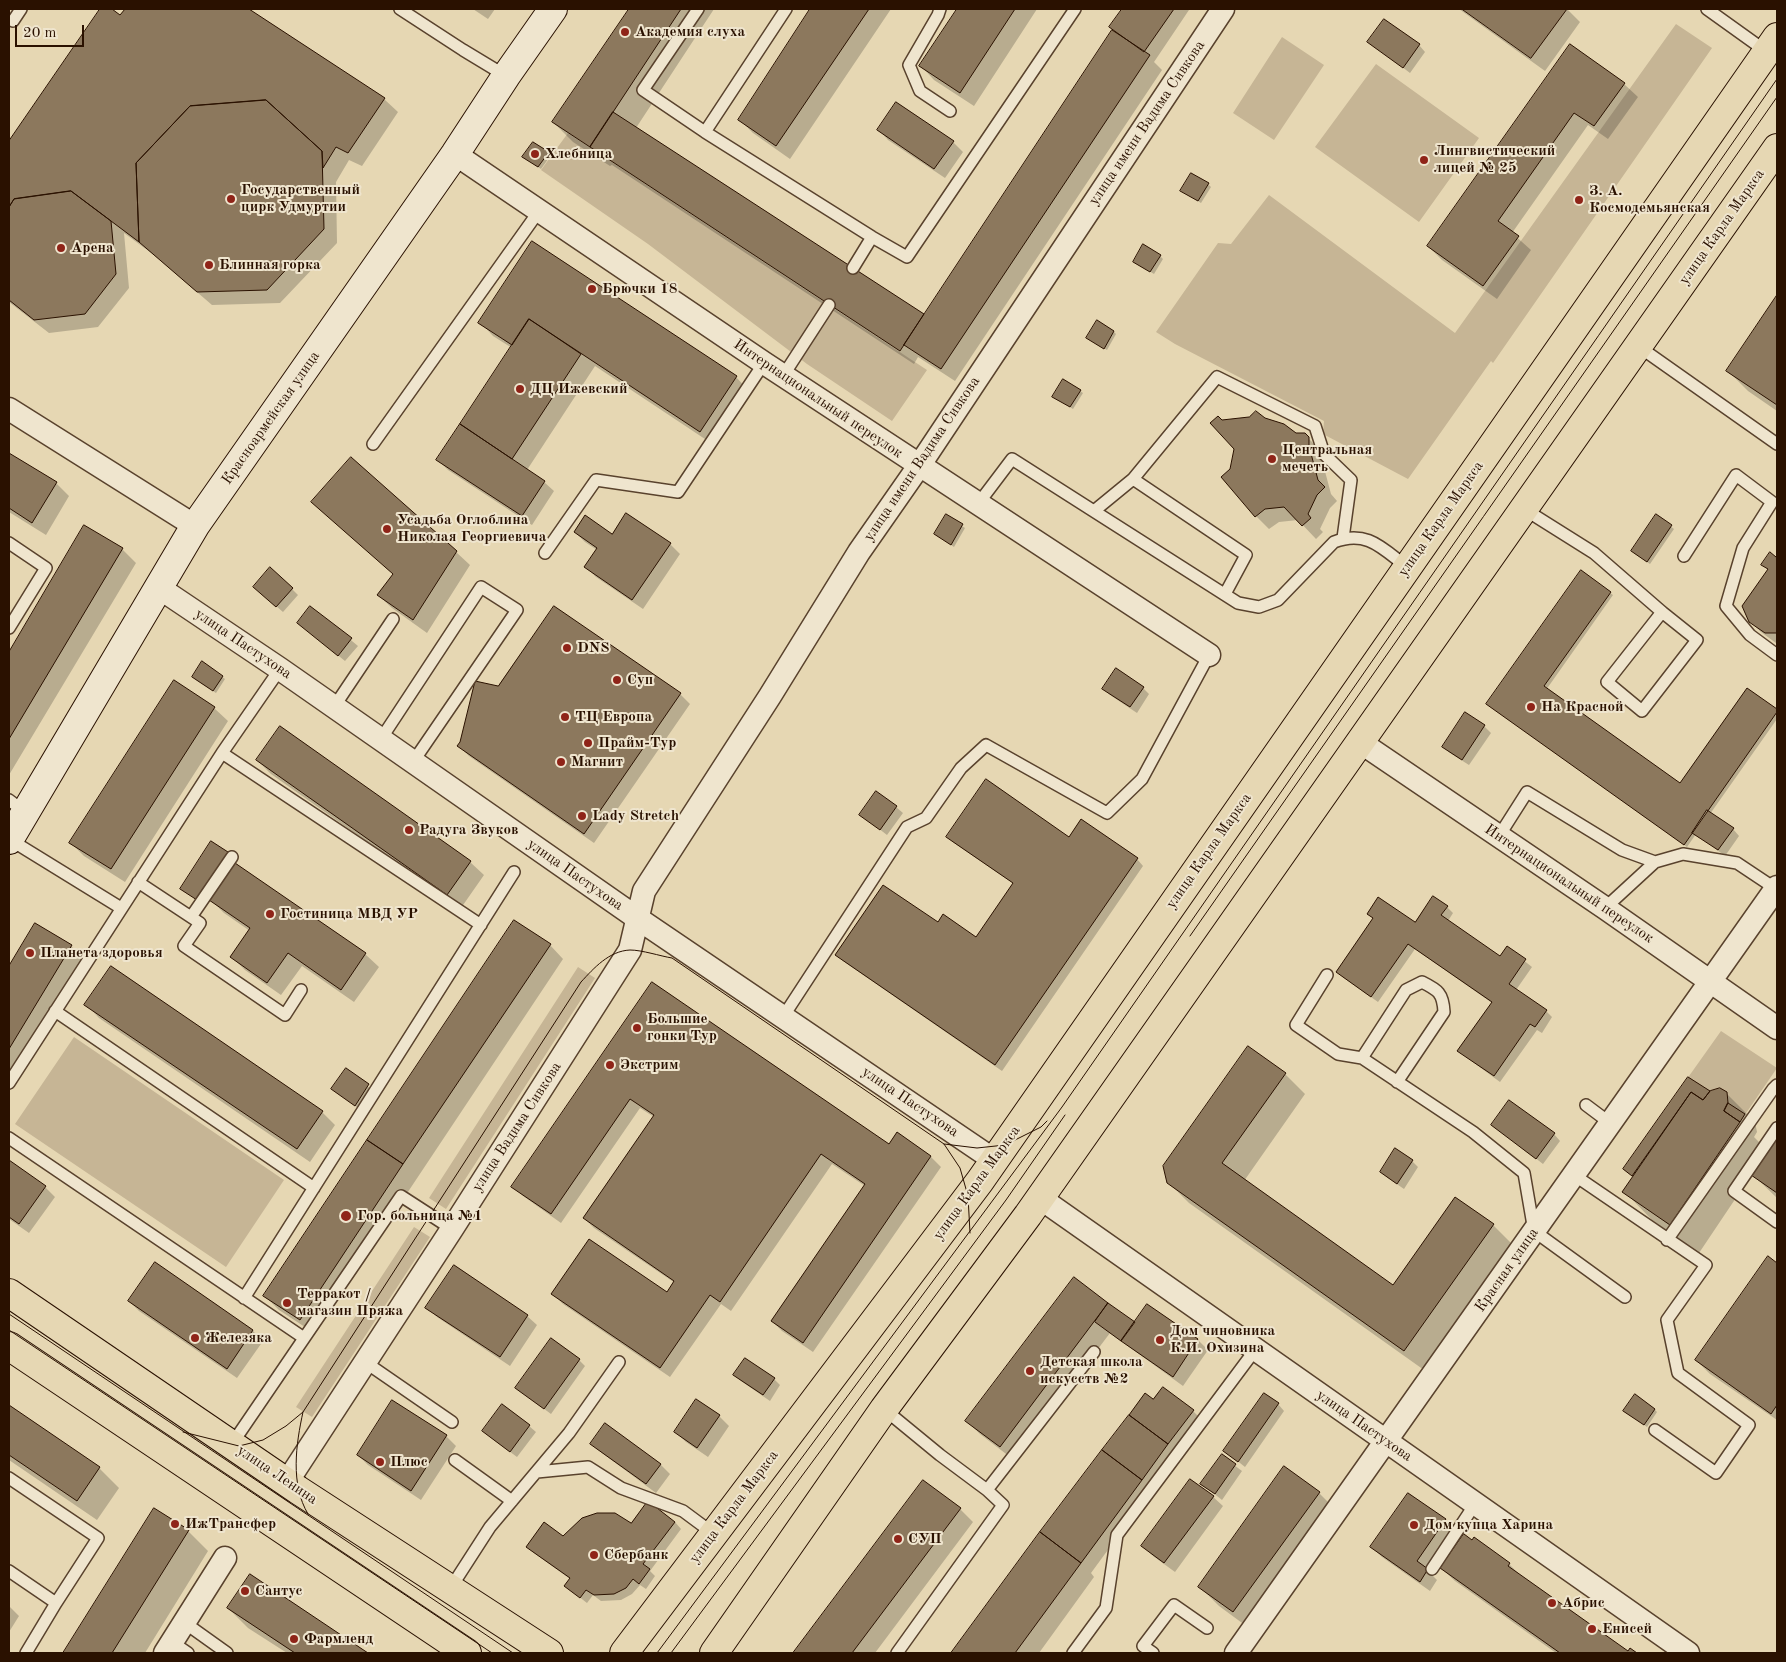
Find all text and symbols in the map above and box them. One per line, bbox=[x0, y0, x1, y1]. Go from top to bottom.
scale bar bbox=[18, 15, 86, 47]
place label: Академия слуха bbox=[635, 23, 745, 41]
text: 20 m bbox=[23, 26, 57, 41]
marker: Академия слуха bbox=[619, 26, 631, 38]
street label: улица имени Вадима Сивкова bbox=[1085, 37, 1209, 209]
place label: Лингвистический лицей № 25 bbox=[1434, 142, 1555, 177]
place label: Хлебница bbox=[545, 145, 612, 163]
marker: Хлебница bbox=[529, 148, 541, 160]
marker: Лингвистический лицей № 25 bbox=[1418, 154, 1430, 166]
street label: улица Карла Маркса bbox=[1675, 166, 1769, 288]
place label: Государственный цирк Удмуртии bbox=[241, 181, 360, 216]
place label: З. А. Космодемьянская bbox=[1589, 182, 1710, 217]
marker: Государственный цирк Удмуртии bbox=[225, 193, 237, 205]
marker: З. А. Космодемьянская bbox=[1573, 194, 1585, 206]
place label: Арена bbox=[71, 239, 114, 257]
marker: Арена bbox=[55, 242, 67, 254]
place label: Блинная горка bbox=[219, 256, 321, 274]
marker: Блинная горка bbox=[203, 259, 215, 271]
place label: Брючки 18 bbox=[602, 280, 677, 298]
marker: Брючки 18 bbox=[586, 283, 598, 295]
street label: Интернациональный переулок bbox=[730, 336, 906, 462]
street label: Красноармейская улица bbox=[218, 348, 324, 488]
street label: улица имени Вадима Сивкова bbox=[860, 373, 984, 545]
place label: ДЦ Ижевский bbox=[530, 380, 628, 398]
marker: ДЦ Ижевский bbox=[514, 383, 526, 395]
place label: Центральная мечеть bbox=[1282, 441, 1372, 476]
marker: Центральная мечеть bbox=[1266, 453, 1278, 465]
street label: улица Карла Маркса bbox=[1394, 458, 1488, 580]
place label: Усадьба Оглоблина Николая Георгиевича bbox=[397, 511, 546, 546]
marker: Усадьба Оглоблина Николая Георгиевича bbox=[381, 523, 393, 535]
street label: улица Пастухова bbox=[191, 605, 295, 683]
place label: DNS bbox=[577, 639, 610, 657]
marker: DNS bbox=[561, 642, 573, 654]
place label: Суп bbox=[627, 671, 653, 689]
marker: Суп bbox=[611, 674, 623, 686]
place label: На Красной bbox=[1541, 698, 1624, 716]
marker: На Красной bbox=[1525, 701, 1537, 713]
place label: ТЦ Европа bbox=[575, 708, 652, 726]
marker: ТЦ Европа bbox=[559, 711, 571, 723]
place label: Прайм-Тур bbox=[598, 734, 676, 752]
marker: Прайм-Тур bbox=[582, 737, 594, 749]
place label: Магнит bbox=[571, 753, 623, 771]
marker: Магнит bbox=[555, 756, 567, 768]
street label: улица Карла Маркса bbox=[1162, 790, 1256, 912]
place label: Lady Stretch bbox=[592, 807, 679, 825]
marker: Lady Stretch bbox=[576, 810, 588, 822]
place label: Радуга Звуков bbox=[419, 821, 519, 839]
street label: Интернациональный переулок bbox=[1481, 821, 1657, 947]
marker: Радуга Звуков bbox=[403, 824, 415, 836]
street label: улица Пастухова bbox=[524, 835, 626, 915]
place label: Гостиница МВД УР bbox=[280, 905, 418, 923]
marker: Гостиница МВД УР bbox=[264, 908, 276, 920]
place label: Планета здоровья bbox=[40, 944, 163, 962]
marker: Планета здоровья bbox=[24, 947, 36, 959]
place label: Большие гонки Тур bbox=[647, 1010, 717, 1045]
marker: Большие гонки Тур bbox=[631, 1022, 643, 1034]
place label: Экстрим bbox=[620, 1056, 679, 1074]
street label: улица Вадима Сивкова bbox=[468, 1059, 566, 1195]
marker: Экстрим bbox=[604, 1059, 616, 1071]
street label: улица Пастухова bbox=[858, 1063, 962, 1141]
street label: улица Карла Маркса bbox=[929, 1122, 1025, 1244]
place label: Гор. больница №1 bbox=[357, 1207, 482, 1225]
marker: Гор. больница №1 bbox=[339, 1209, 353, 1223]
street label: Красная улица bbox=[1471, 1224, 1543, 1316]
place label: Терракот / магазин Пряжа bbox=[297, 1285, 403, 1320]
marker: Терракот / магазин Пряжа bbox=[281, 1297, 293, 1309]
place label: Дом чиновника К.И. Охизина bbox=[1170, 1322, 1275, 1357]
place label: Железяка bbox=[205, 1329, 272, 1347]
marker: Железяка bbox=[189, 1332, 201, 1344]
marker: Дом чиновника К.И. Охизина bbox=[1154, 1334, 1166, 1346]
place label: Детская школа искусств №2 bbox=[1040, 1353, 1143, 1388]
marker: Детская школа искусств №2 bbox=[1024, 1365, 1036, 1377]
street label: улица Пастухова bbox=[1313, 1386, 1415, 1466]
street label: улица Ленина bbox=[233, 1442, 321, 1508]
street label: улица Карла Маркса bbox=[686, 1447, 782, 1567]
place label: Плюс bbox=[390, 1453, 428, 1471]
marker: Плюс bbox=[374, 1456, 386, 1468]
place label: ИжТрансфер bbox=[185, 1515, 276, 1533]
place label: Дом купца Харина bbox=[1424, 1516, 1553, 1534]
marker: ИжТрансфер bbox=[169, 1518, 181, 1530]
marker: Дом купца Харина bbox=[1408, 1519, 1420, 1531]
place label: СУП bbox=[908, 1530, 942, 1548]
marker: СУП bbox=[892, 1533, 904, 1545]
place label: Сбербанк bbox=[604, 1546, 668, 1564]
marker: Сбербанк bbox=[588, 1549, 600, 1561]
place label: Сантус bbox=[255, 1582, 303, 1600]
marker: Сантус bbox=[239, 1585, 251, 1597]
place label: Абрис bbox=[1562, 1594, 1605, 1612]
marker: Абрис bbox=[1546, 1597, 1558, 1609]
place label: Енисей bbox=[1602, 1620, 1652, 1638]
marker: Енисей bbox=[1586, 1623, 1598, 1635]
place label: Фармленд bbox=[304, 1630, 373, 1648]
marker: Фармленд bbox=[288, 1633, 300, 1645]

